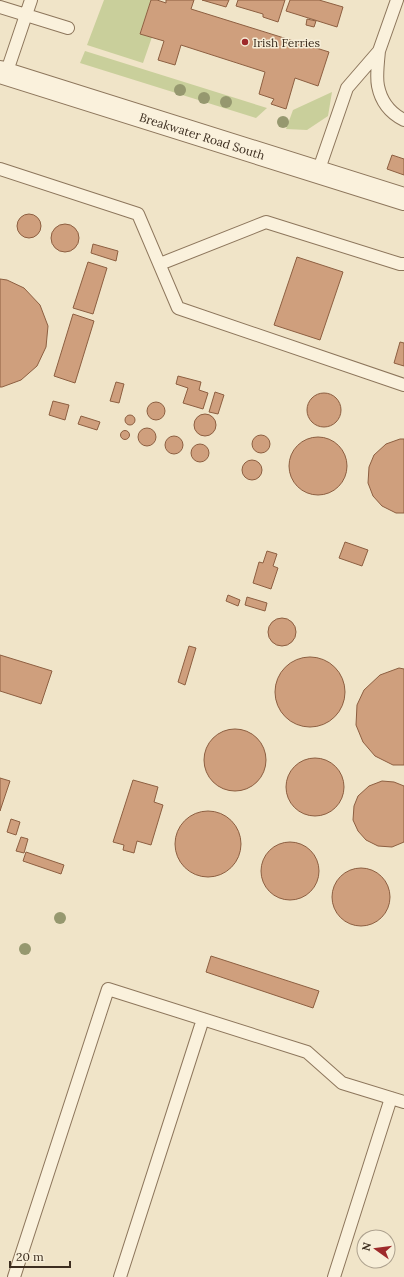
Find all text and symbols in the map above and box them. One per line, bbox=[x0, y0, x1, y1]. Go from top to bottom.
place label: Irish Ferries bbox=[253, 35, 321, 50]
marker: Irish Ferries bbox=[240, 37, 250, 47]
street label: Breakwater Road South bbox=[138, 109, 267, 162]
north arrow bbox=[356, 1229, 396, 1269]
text: N bbox=[358, 1240, 374, 1252]
scale bar bbox=[10, 1243, 70, 1269]
text: 20 m bbox=[16, 1249, 44, 1264]

